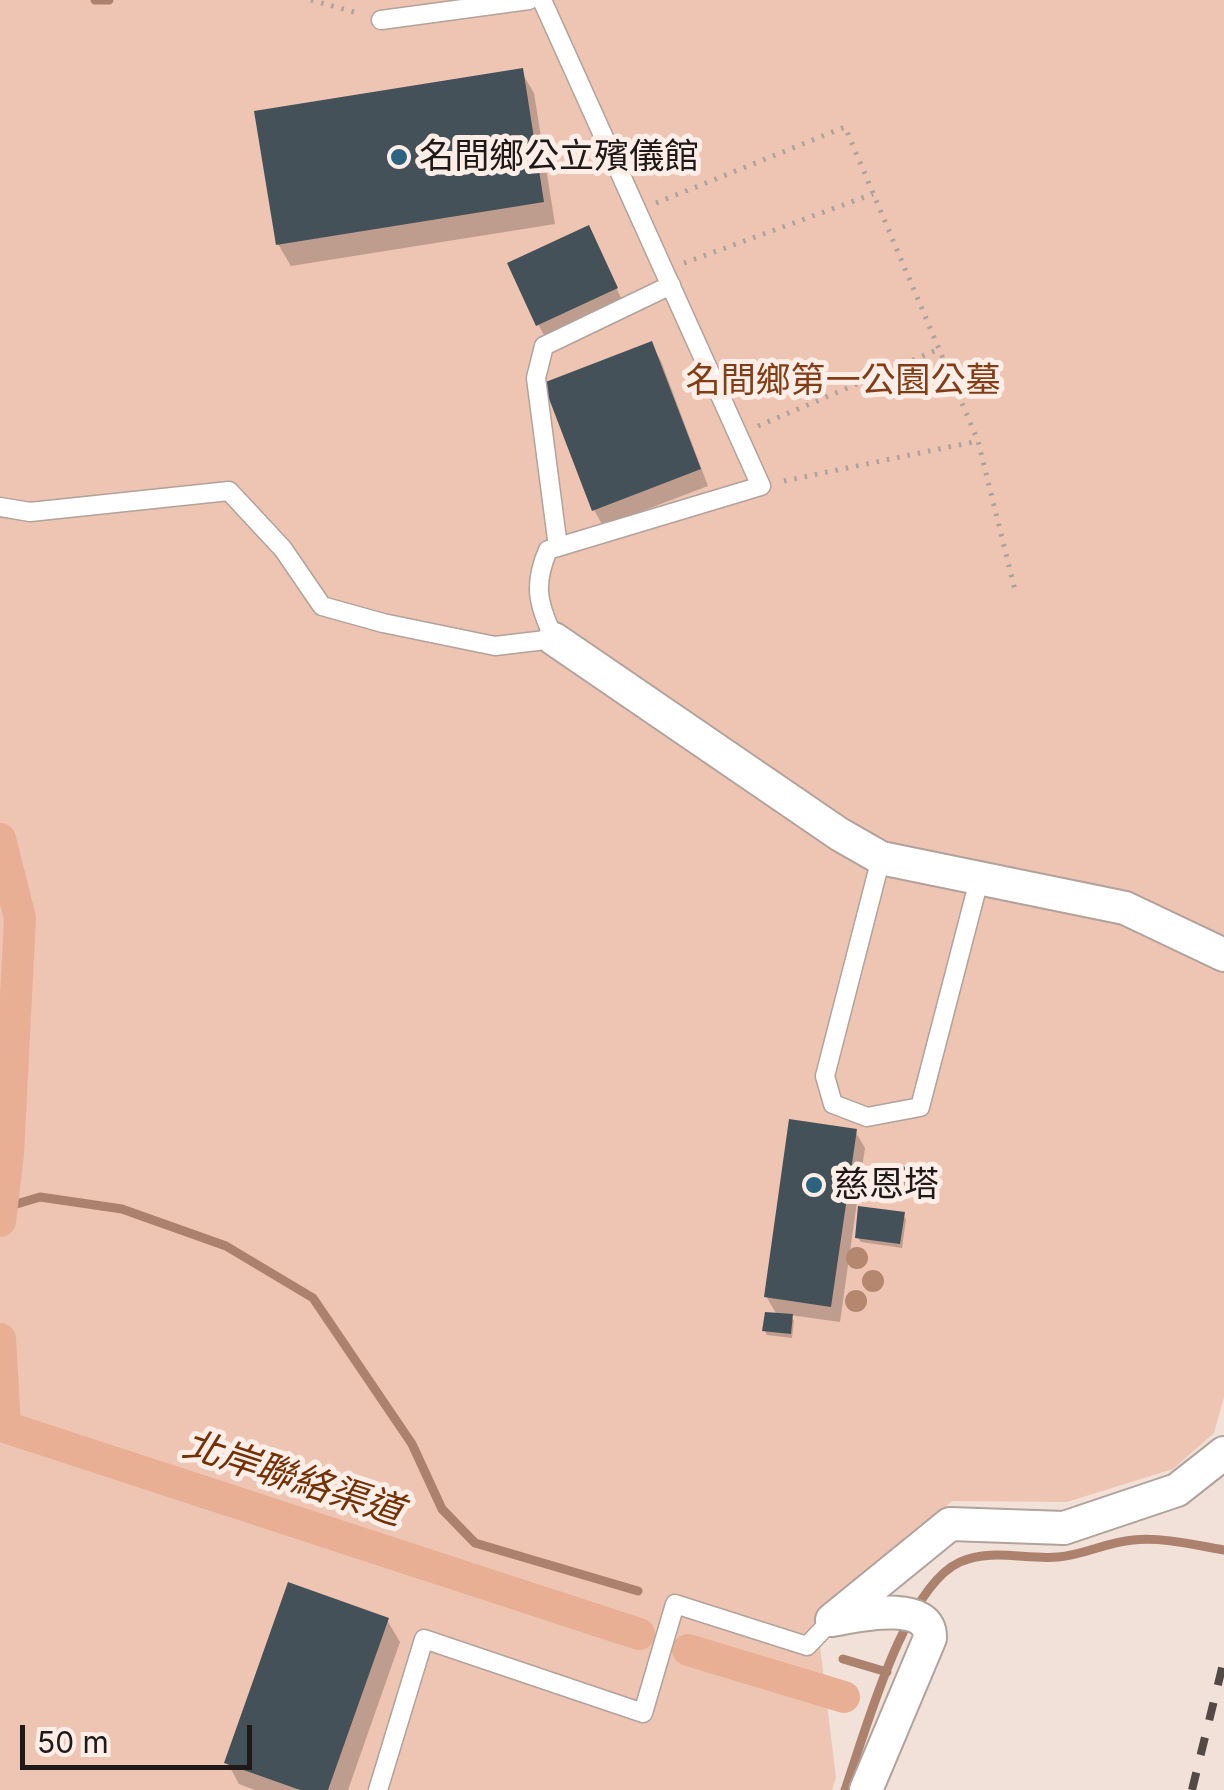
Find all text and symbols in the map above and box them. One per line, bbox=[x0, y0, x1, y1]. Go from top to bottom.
place label: 名間鄉公立殯儀館 bbox=[419, 136, 699, 178]
marker: 名間鄉公立殯儀館 bbox=[388, 146, 410, 168]
park label: 名間鄉第一公園公墓 bbox=[686, 360, 1000, 402]
place label: 慈恩塔 bbox=[834, 1164, 939, 1206]
marker: 慈恩塔 bbox=[803, 1174, 825, 1196]
water label: 北岸聯絡渠道 bbox=[178, 1422, 408, 1536]
scale bar bbox=[25, 1705, 258, 1767]
text: 50 m bbox=[37, 1724, 109, 1760]

